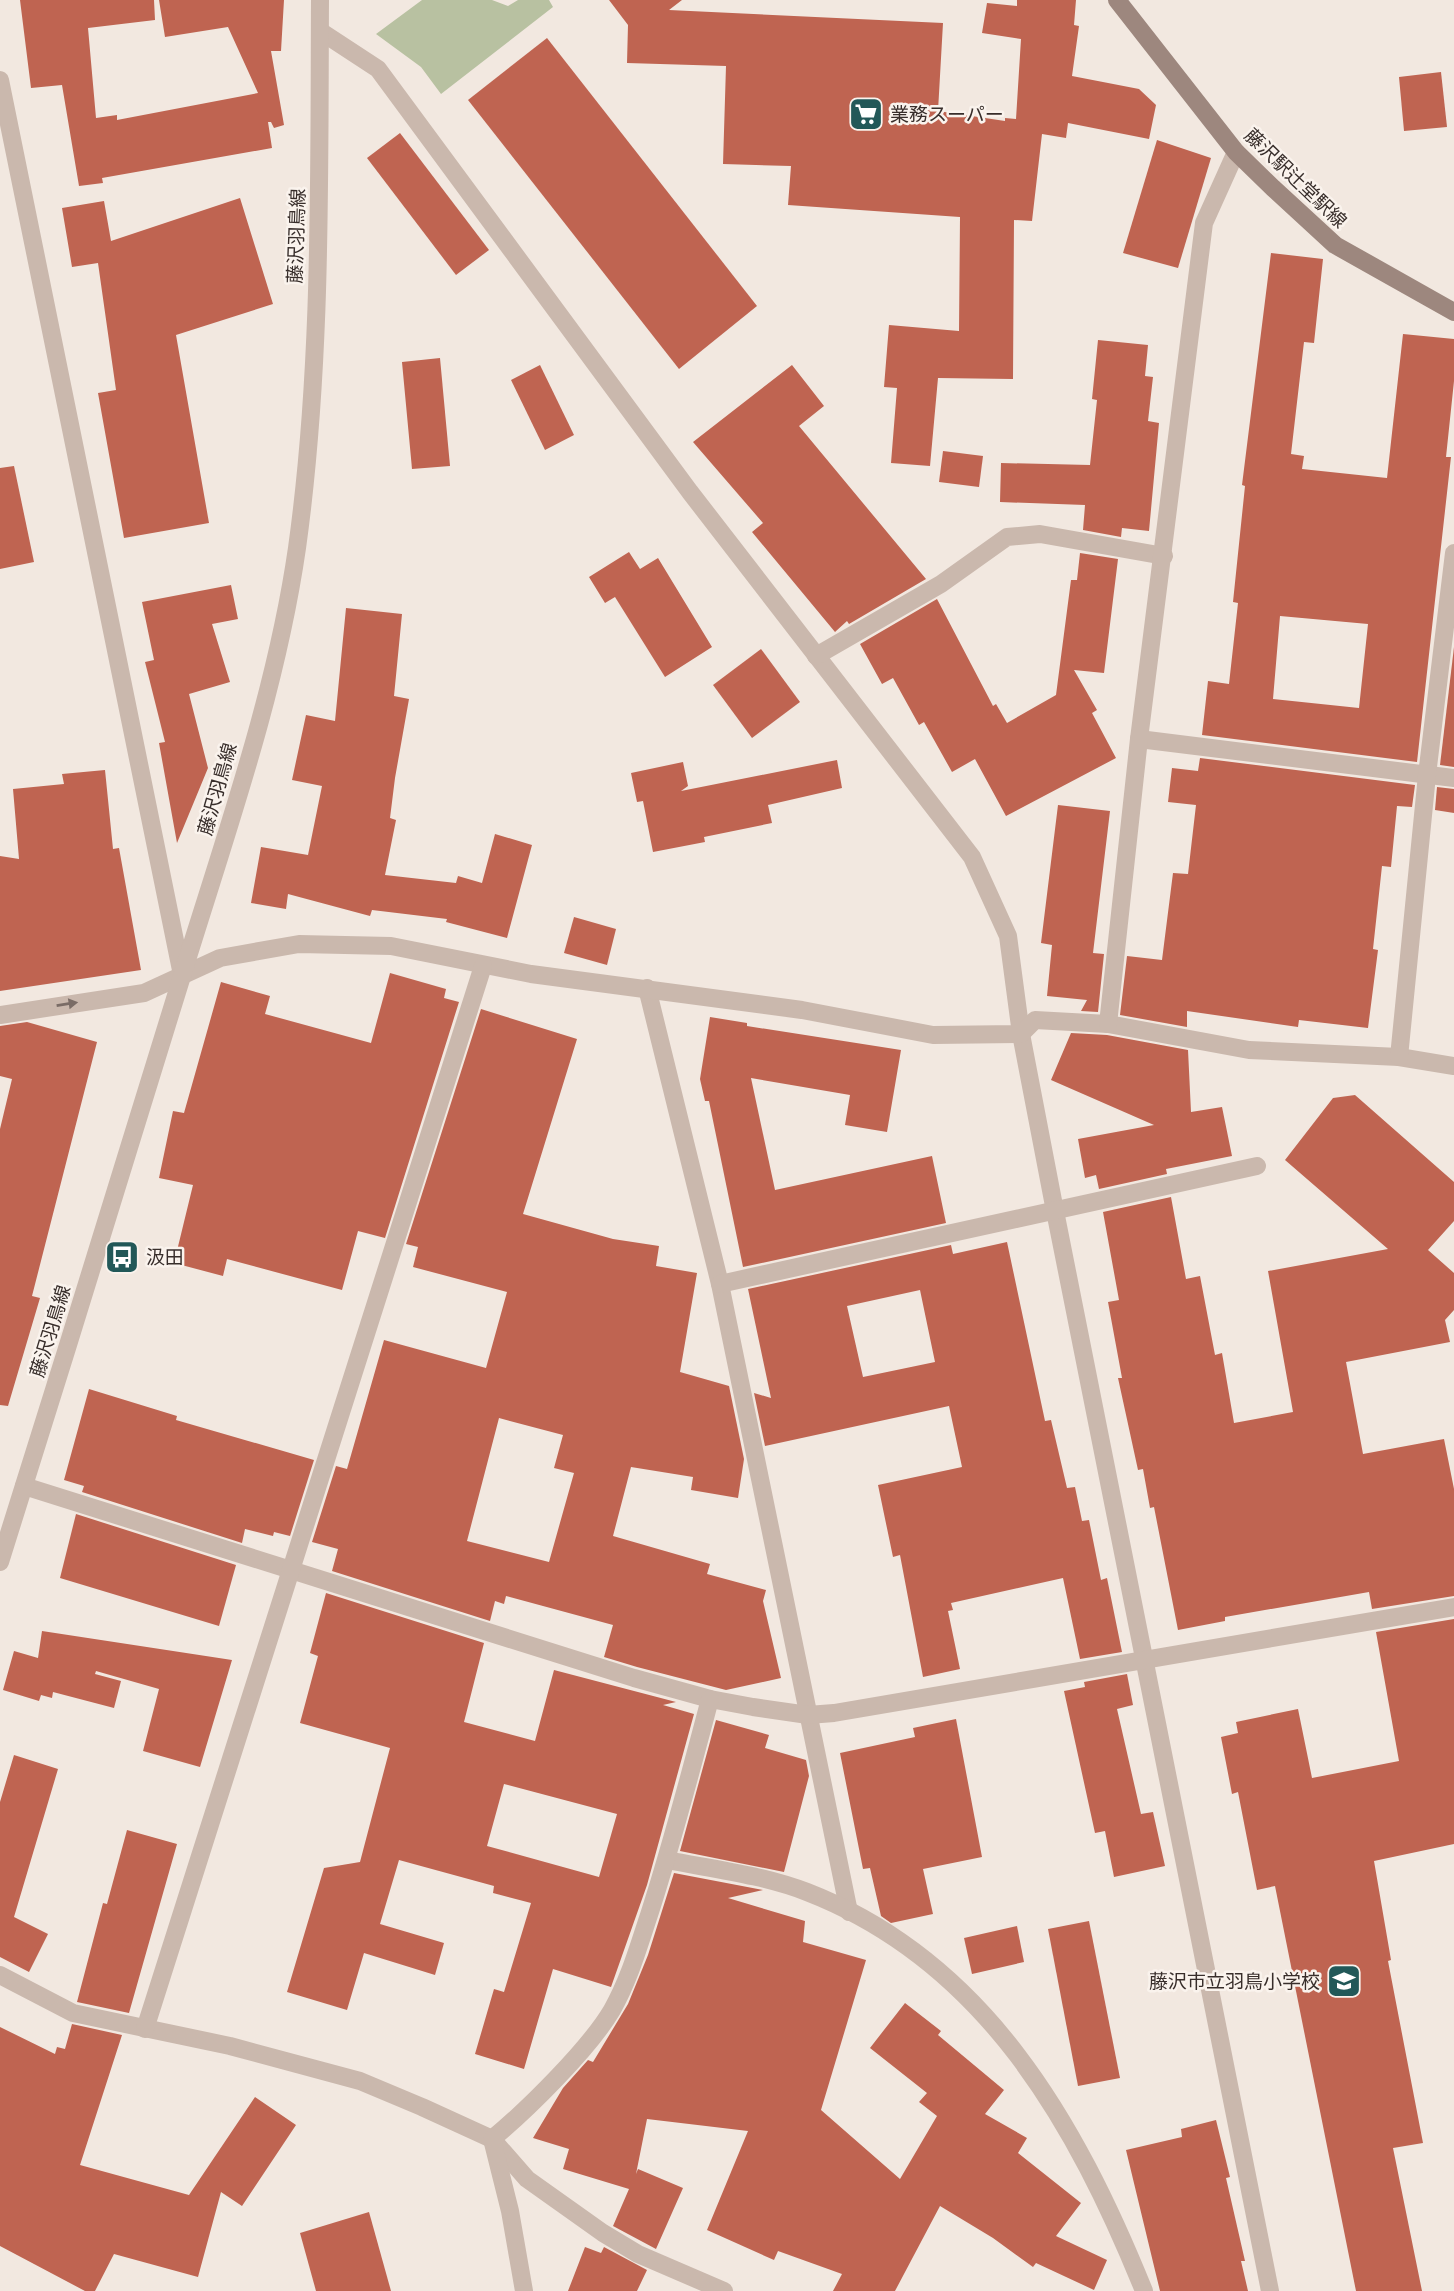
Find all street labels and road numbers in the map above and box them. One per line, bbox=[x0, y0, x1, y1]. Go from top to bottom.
street label: 藤沢駅辻堂駅線 bbox=[1240, 123, 1352, 233]
street label: 藤沢羽鳥線 bbox=[282, 188, 310, 284]
street label: 藤沢羽鳥線 bbox=[192, 740, 242, 838]
street label: 藤沢羽鳥線 bbox=[25, 1282, 75, 1380]

